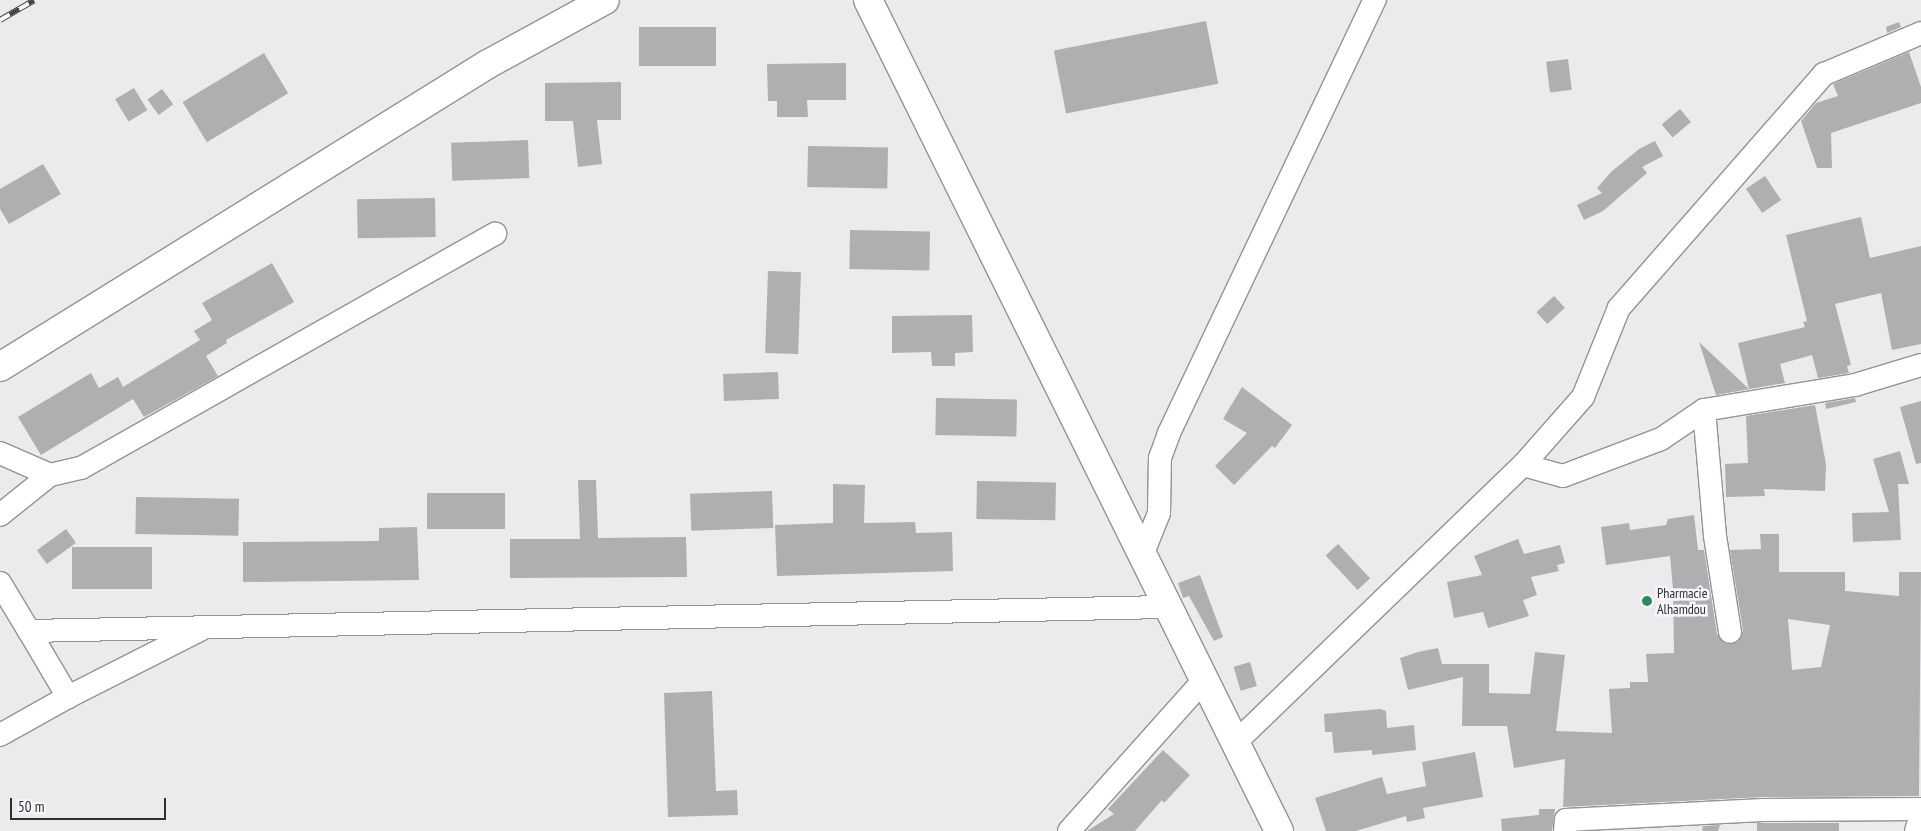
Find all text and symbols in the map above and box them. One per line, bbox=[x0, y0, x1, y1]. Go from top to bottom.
place label: Pharmacie Alhamdou bbox=[1657, 585, 1707, 618]
marker: Pharmacie Alhamdou bbox=[1641, 595, 1653, 607]
scale bar bbox=[12, 788, 169, 820]
text: 50 m bbox=[18, 797, 44, 816]

